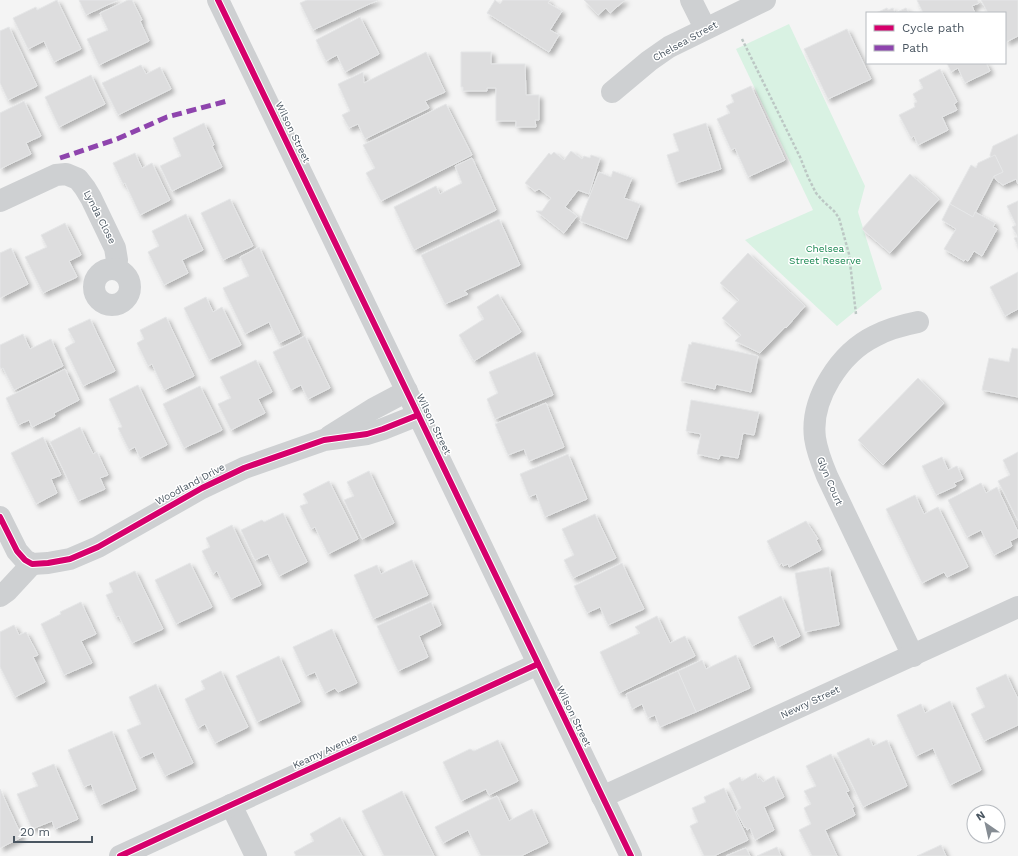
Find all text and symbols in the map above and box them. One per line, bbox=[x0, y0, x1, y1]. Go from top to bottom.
legend bbox=[866, 12, 1006, 64]
street label: Chelsea Street bbox=[651, 18, 720, 63]
text: Cycle path bbox=[902, 21, 964, 35]
text: Path bbox=[902, 41, 928, 55]
street label: Wilson Street bbox=[274, 100, 313, 165]
street label: Lynda Close bbox=[82, 188, 118, 246]
park label: Chelsea Street Reserve bbox=[789, 243, 861, 266]
street label: Wilson Street bbox=[415, 392, 454, 457]
street label: Glyn Court bbox=[815, 455, 846, 508]
street label: Woodland Drive bbox=[153, 461, 227, 507]
street label: Newry Street bbox=[779, 683, 842, 720]
street label: Wilson Street bbox=[555, 684, 594, 749]
street label: Keamy Avenue bbox=[291, 731, 359, 771]
north arrow bbox=[966, 804, 1006, 844]
text: N bbox=[974, 808, 988, 824]
scale bar bbox=[14, 818, 92, 844]
text: 20 m bbox=[20, 825, 50, 839]

